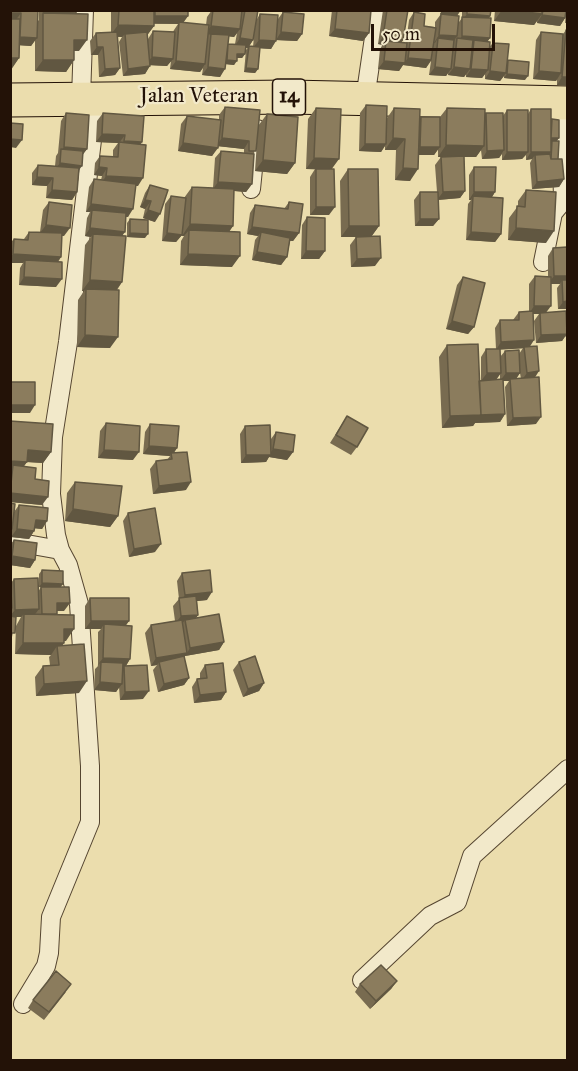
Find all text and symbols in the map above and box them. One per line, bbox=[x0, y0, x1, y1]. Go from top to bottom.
scale bar bbox=[374, 12, 498, 50]
text: 50 m bbox=[382, 23, 420, 45]
road number: 14 bbox=[272, 79, 306, 115]
street label: Jalan Veteran bbox=[140, 84, 258, 110]

